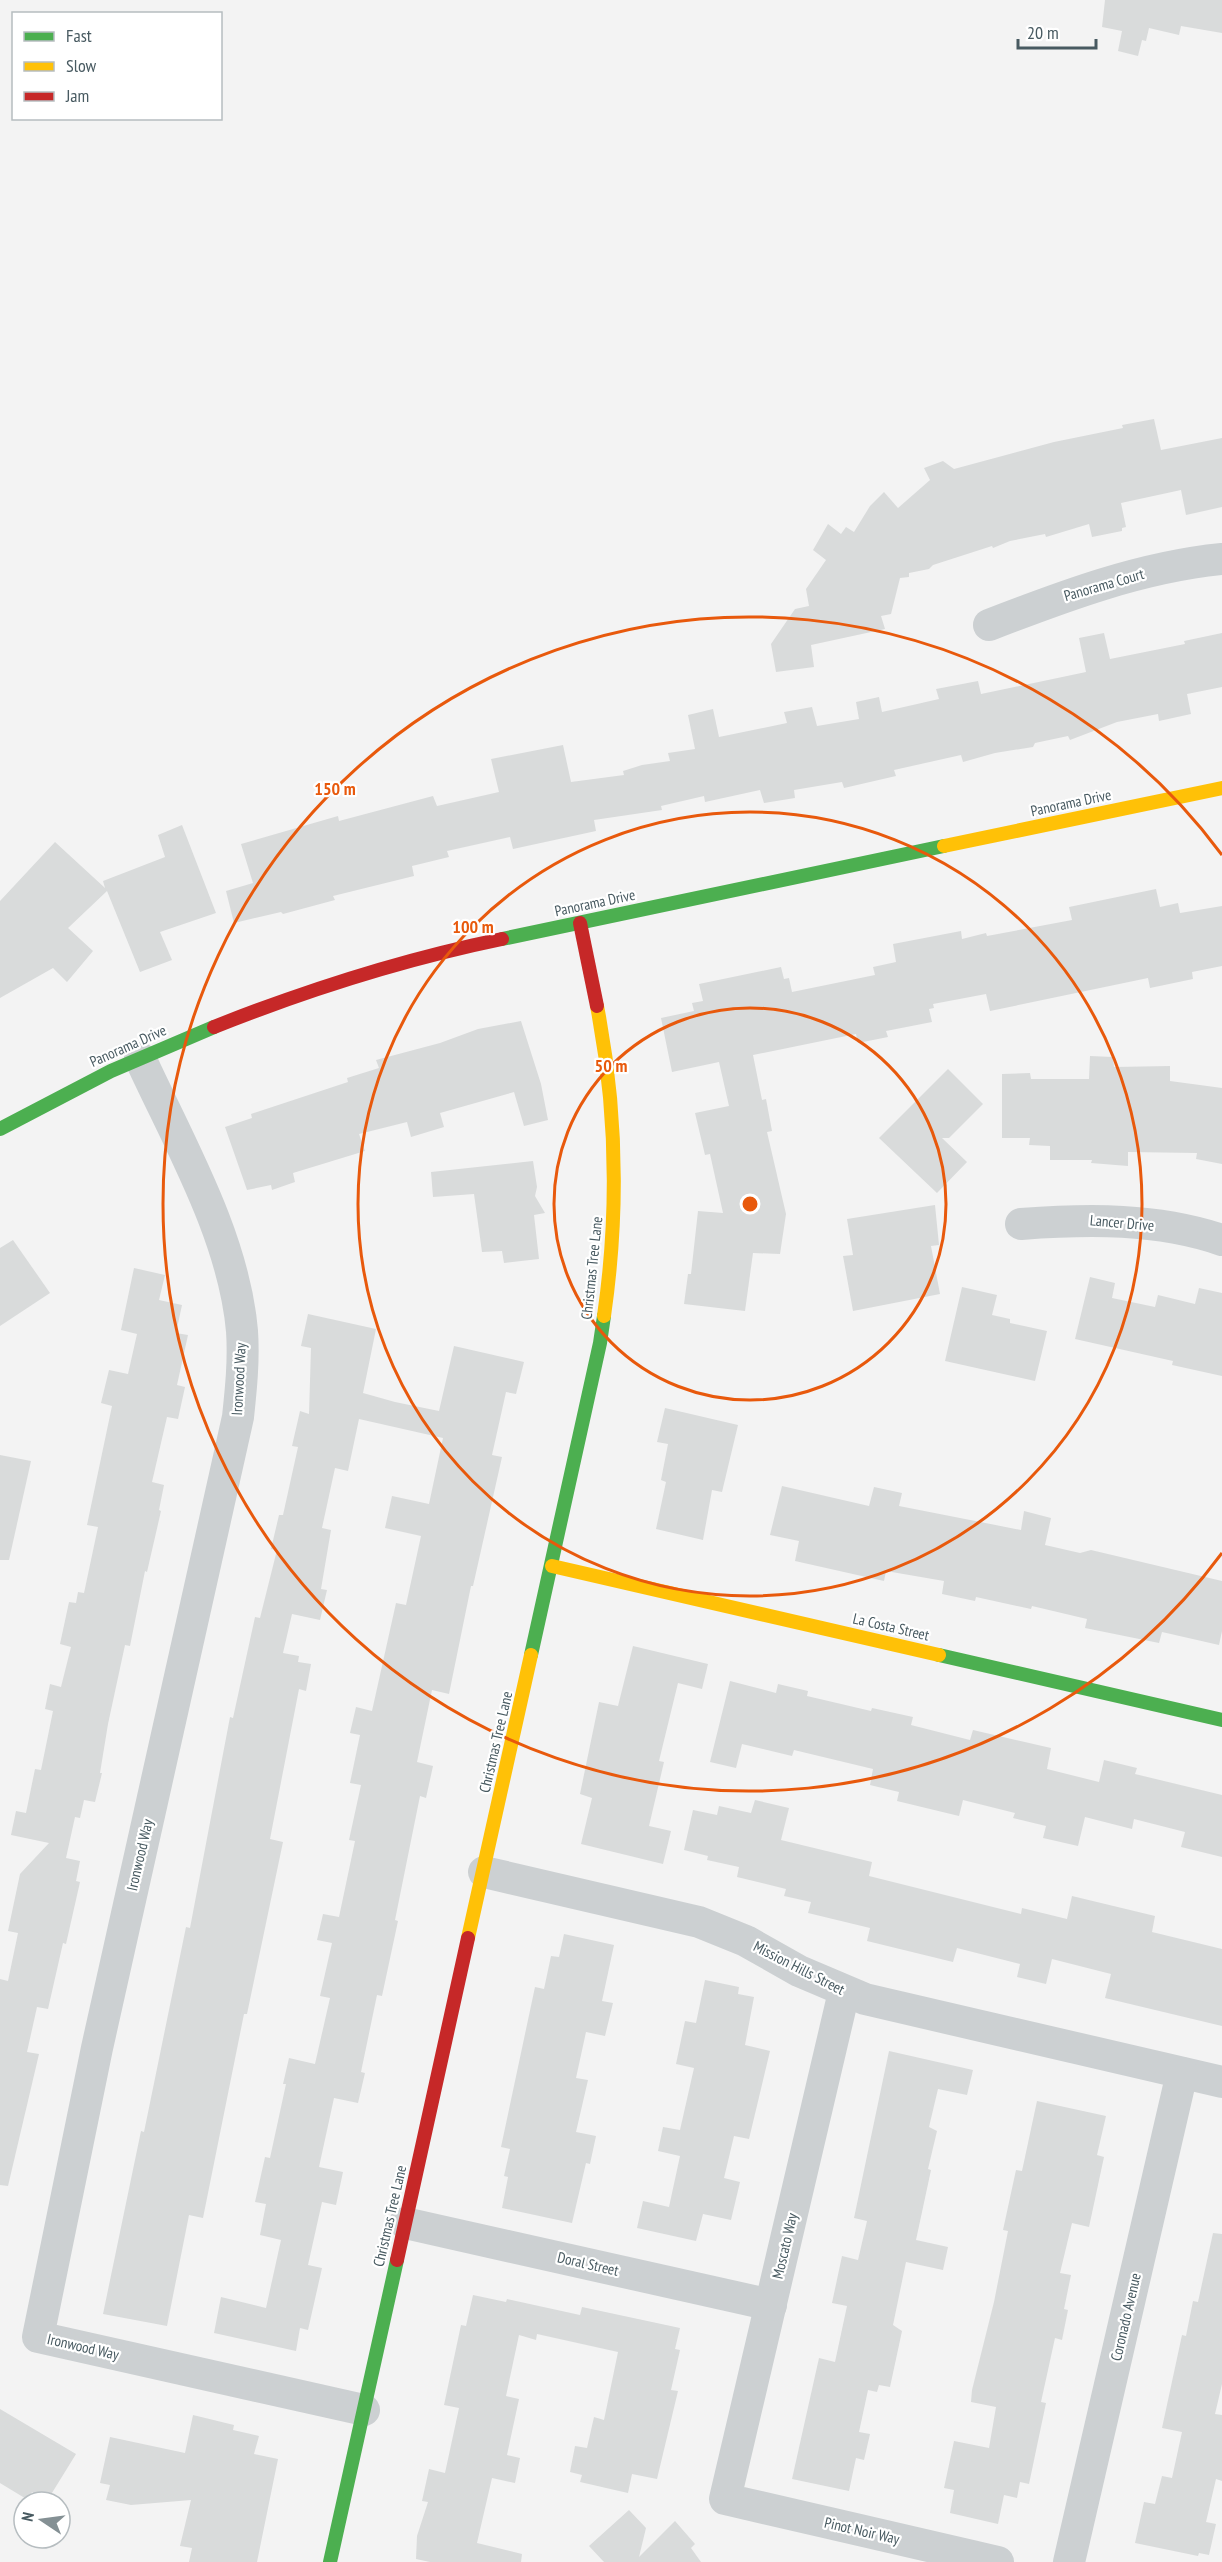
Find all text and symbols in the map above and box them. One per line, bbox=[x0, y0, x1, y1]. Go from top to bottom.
legend bbox=[12, 12, 222, 120]
scale bar bbox=[1018, 12, 1096, 50]
text: 20 m bbox=[1027, 21, 1059, 44]
text: Fast bbox=[66, 24, 92, 47]
text: Slow bbox=[66, 54, 97, 77]
text: Jam bbox=[65, 84, 89, 107]
street label: Panorama Court bbox=[1062, 564, 1146, 605]
text: 150 m bbox=[314, 777, 356, 800]
street label: Panorama Drive bbox=[1029, 785, 1113, 820]
street label: Panorama Drive bbox=[553, 885, 637, 920]
text: 100 m bbox=[452, 915, 494, 938]
street label: Panorama Drive bbox=[87, 1020, 169, 1071]
text: 50 m bbox=[595, 1054, 627, 1077]
centre of rings bbox=[740, 1194, 760, 1214]
street label: Lancer Drive bbox=[1089, 1210, 1155, 1235]
street label: Christmas Tree Lane bbox=[577, 1216, 606, 1320]
street label: Ironwood Way bbox=[227, 1342, 250, 1416]
street label: La Costa Street bbox=[851, 1609, 931, 1644]
street label: Christmas Tree Lane bbox=[475, 1689, 516, 1794]
street label: Ironwood Way bbox=[122, 1817, 157, 1893]
street label: Mission Hills Street bbox=[750, 1936, 848, 1999]
street label: Christmas Tree Lane bbox=[369, 2163, 410, 2268]
street label: Moscato Way bbox=[768, 2211, 801, 2281]
street label: Doral Street bbox=[556, 2247, 621, 2280]
street label: Coronado Avenue bbox=[1106, 2271, 1145, 2363]
street label: Ironwood Way bbox=[45, 2329, 121, 2364]
north arrow bbox=[12, 2490, 72, 2550]
text: N bbox=[17, 2510, 38, 2523]
street label: Pinot Noir Way bbox=[823, 2513, 902, 2548]

